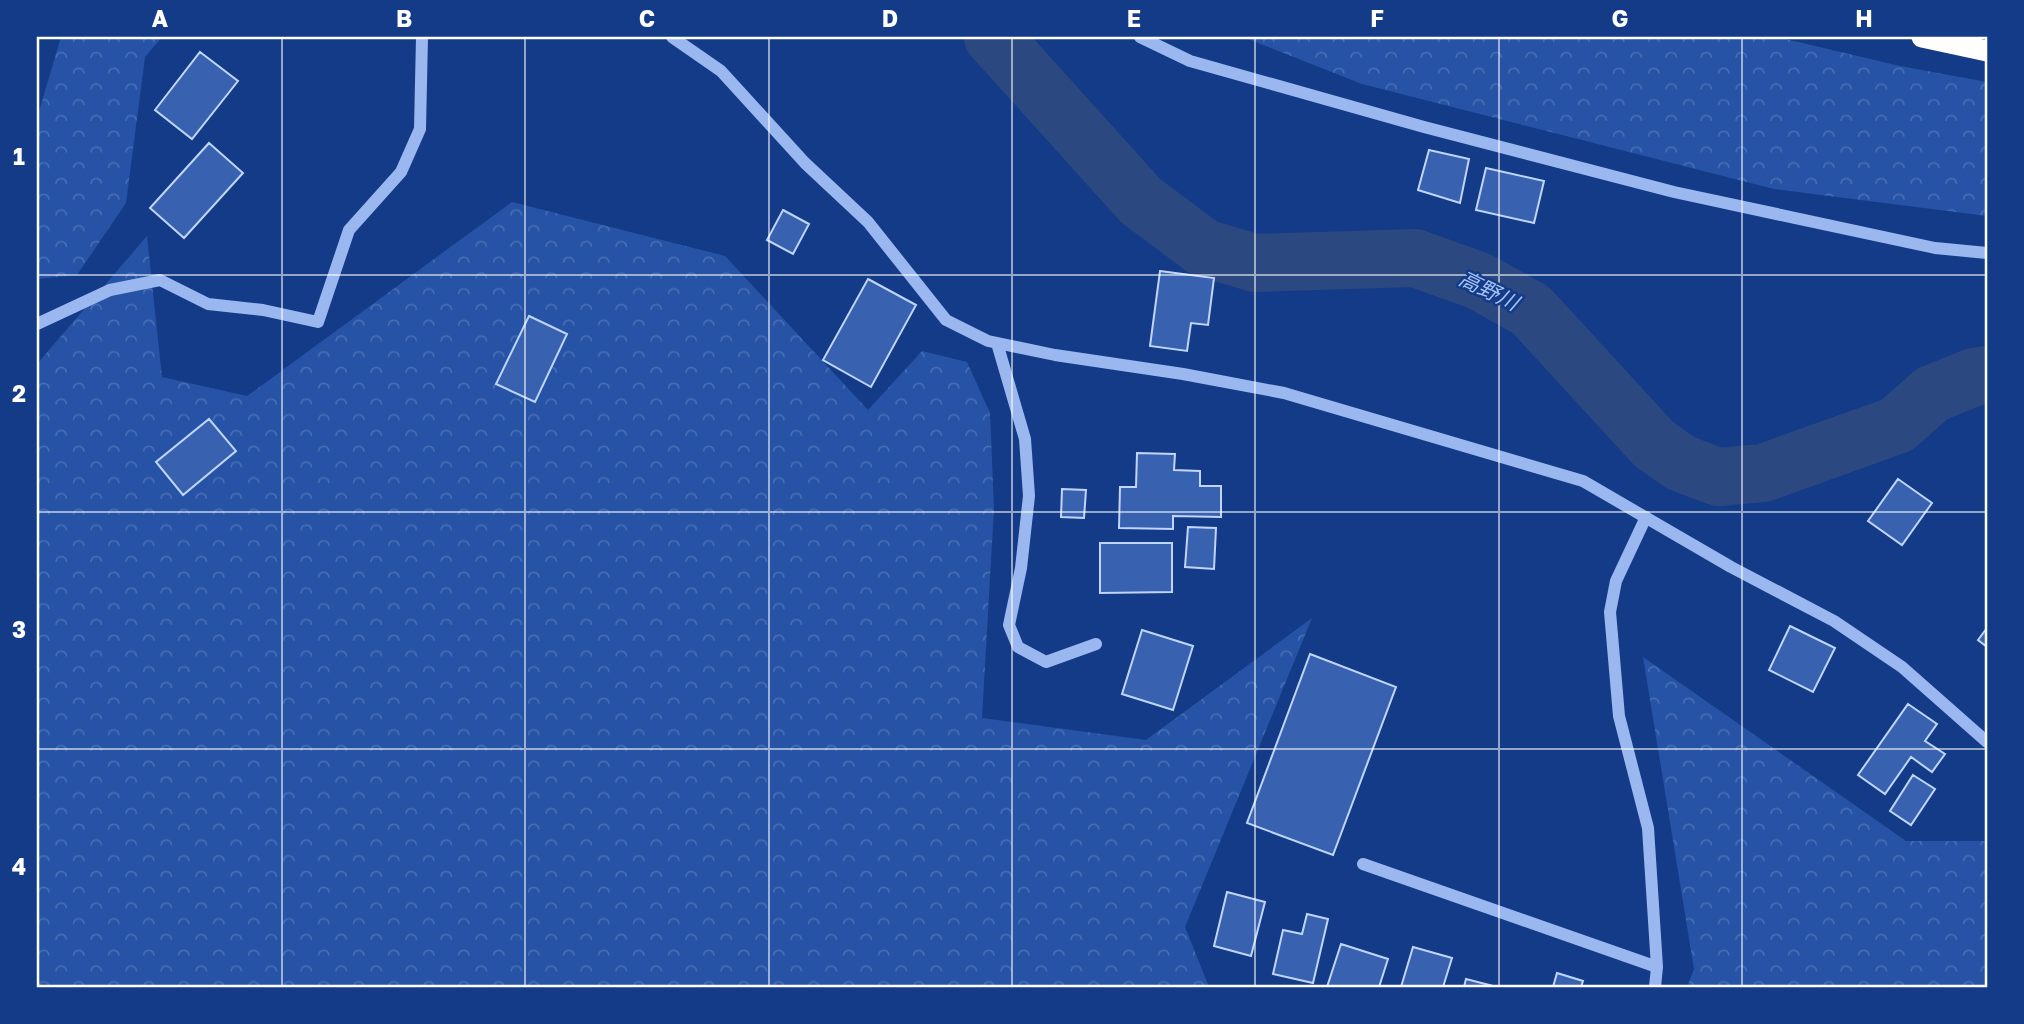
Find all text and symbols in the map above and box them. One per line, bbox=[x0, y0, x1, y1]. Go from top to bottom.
text: A bbox=[152, 4, 169, 32]
text: B bbox=[396, 4, 412, 32]
text: C bbox=[639, 4, 655, 32]
text: D bbox=[882, 4, 898, 32]
text: E bbox=[1127, 4, 1141, 32]
text: F bbox=[1370, 4, 1384, 32]
text: G bbox=[1612, 4, 1628, 32]
text: H bbox=[1855, 4, 1873, 32]
text: 1 bbox=[13, 142, 25, 170]
water label: 高野川 bbox=[1455, 265, 1525, 316]
text: 2 bbox=[12, 379, 26, 407]
text: 3 bbox=[12, 615, 26, 643]
text: 4 bbox=[12, 852, 26, 880]

